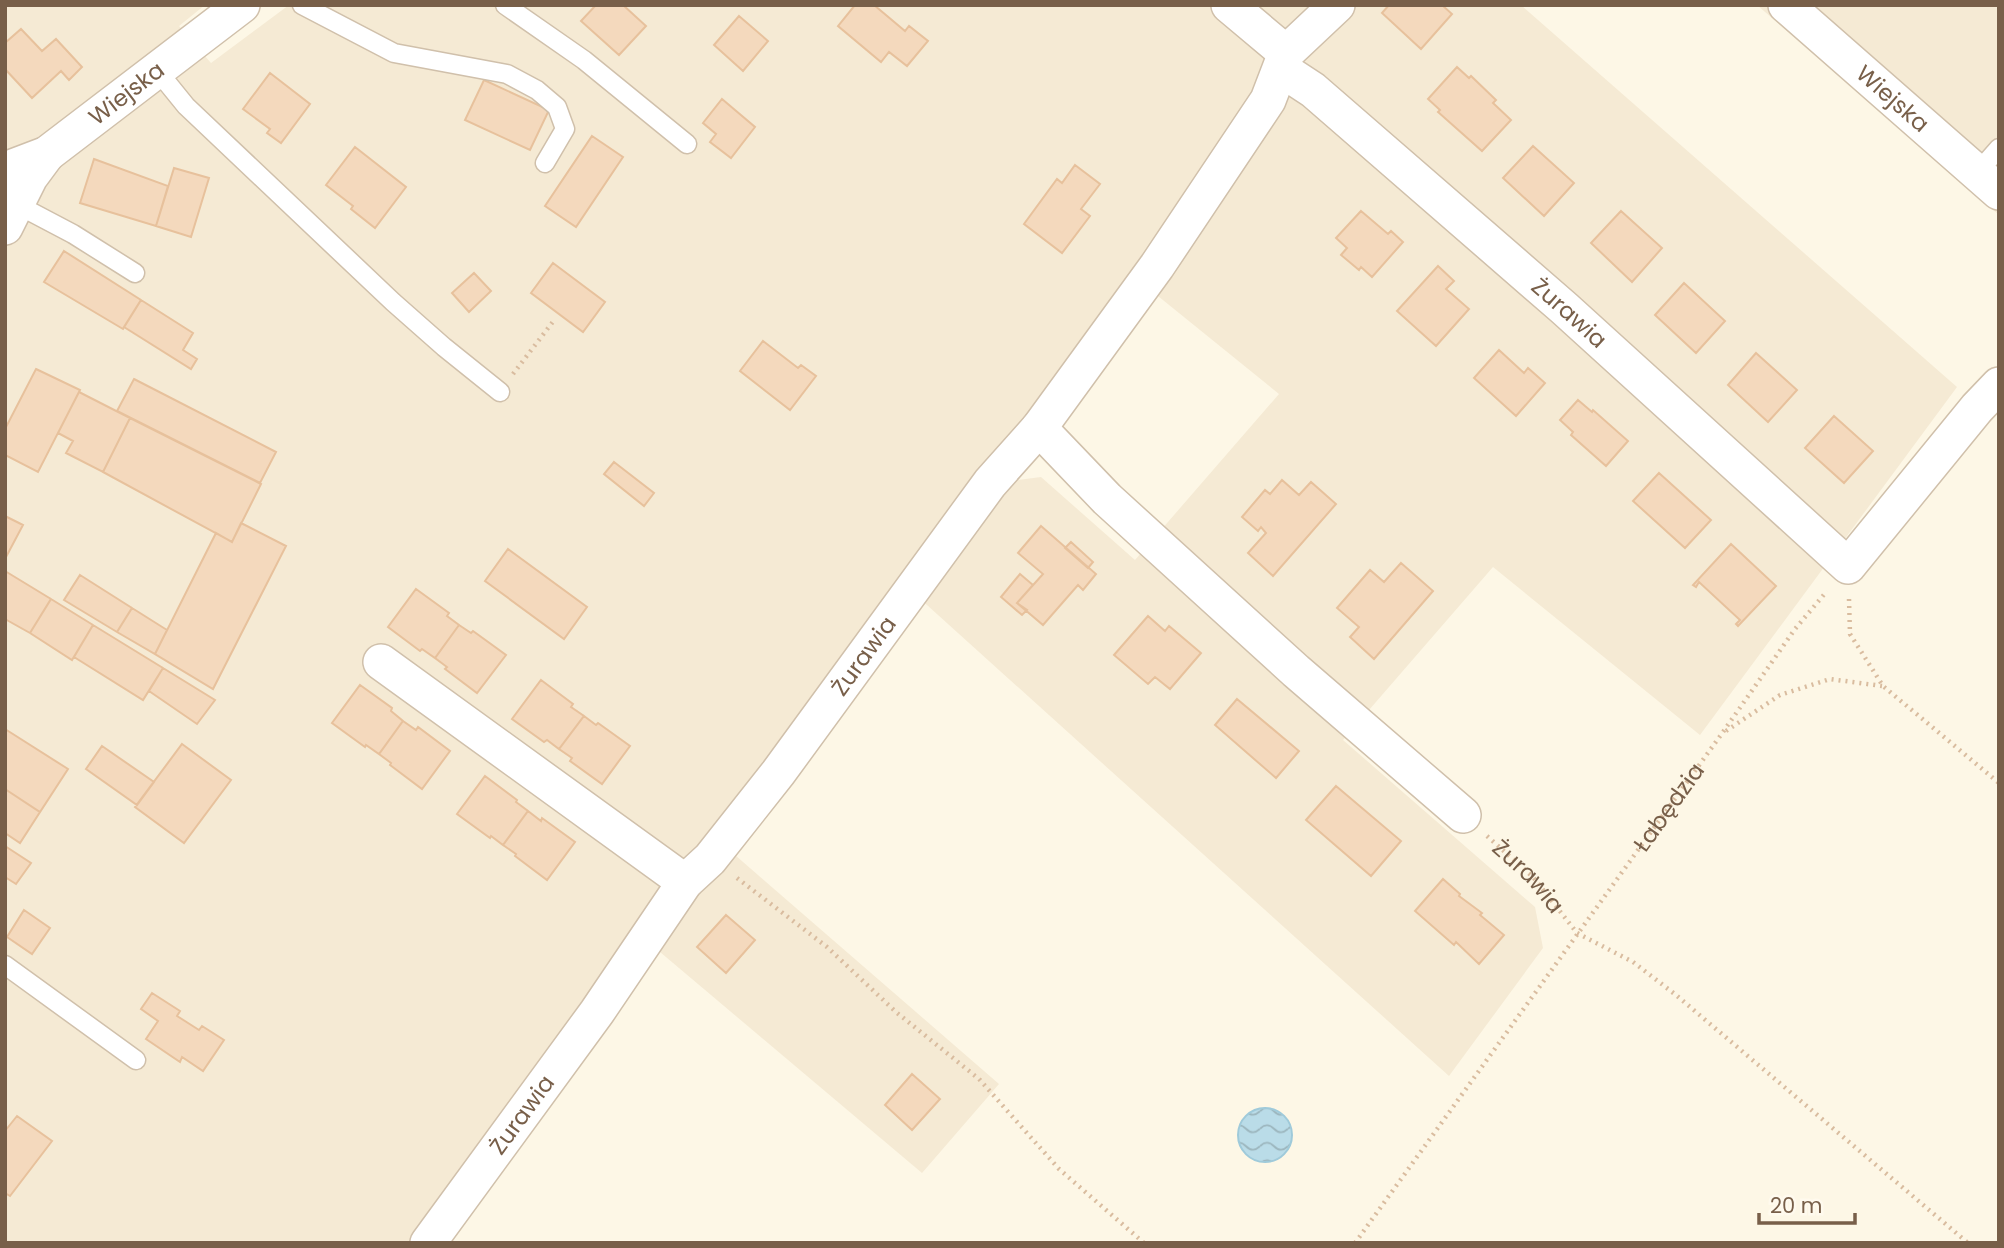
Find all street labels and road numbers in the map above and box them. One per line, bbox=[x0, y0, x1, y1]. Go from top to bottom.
street label: Wiejska bbox=[82, 54, 171, 133]
street label: Wiejska bbox=[1849, 58, 1936, 140]
street label: Żurawia bbox=[1524, 271, 1614, 355]
street label: Żurawia bbox=[824, 609, 904, 702]
street label: Łabędzia bbox=[1626, 756, 1712, 858]
street label: Żurawia bbox=[1486, 832, 1572, 920]
street label: Żurawia bbox=[482, 1068, 562, 1161]

